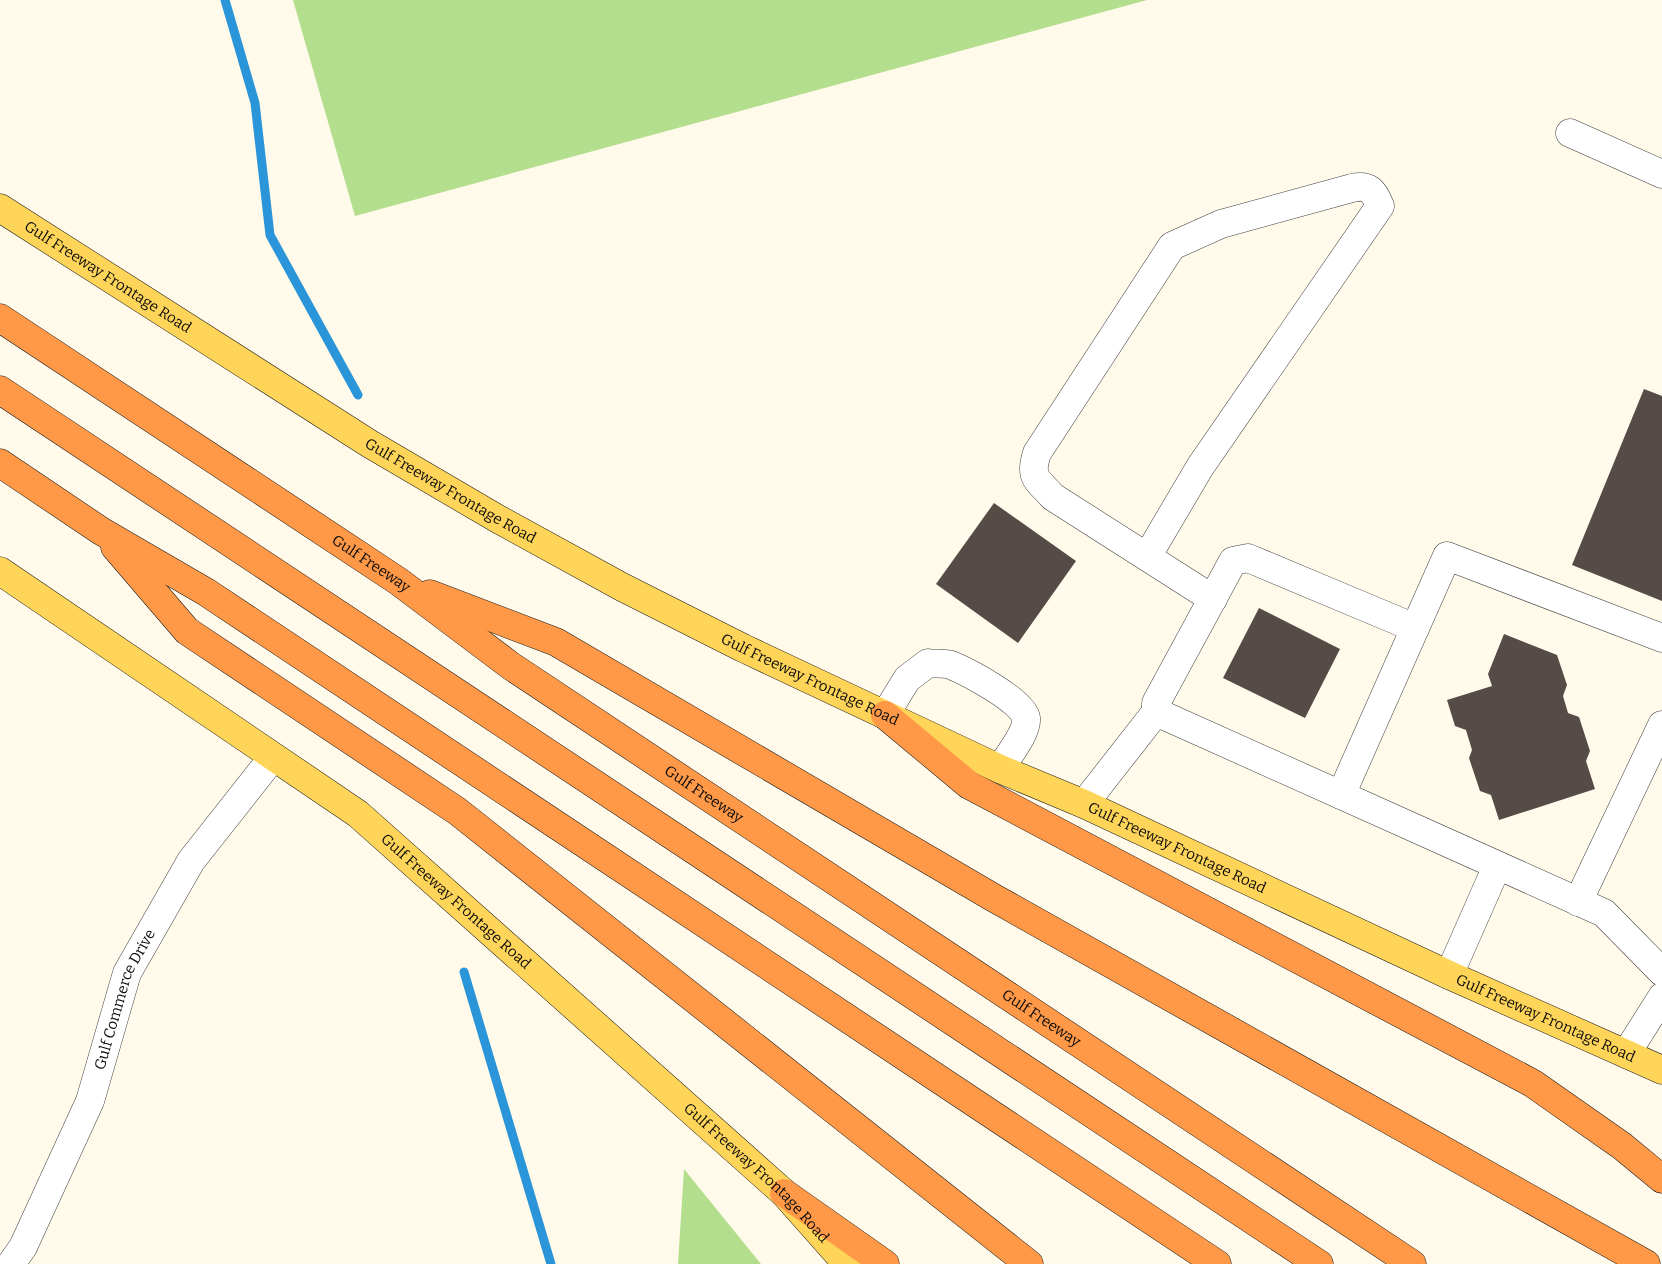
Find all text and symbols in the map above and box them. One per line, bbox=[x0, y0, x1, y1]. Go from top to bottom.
street label: Gulf Freeway Frontage Road bbox=[21, 217, 195, 337]
street label: Gulf Freeway Frontage Road bbox=[362, 434, 539, 547]
street label: Gulf Freeway bbox=[328, 531, 414, 596]
street label: Gulf Freeway Frontage Road bbox=[718, 629, 902, 729]
street label: Gulf Freeway bbox=[661, 761, 747, 827]
street label: Gulf Freeway Frontage Road bbox=[1085, 798, 1269, 897]
street label: Gulf Freeway Frontage Road bbox=[377, 830, 535, 973]
street label: Gulf Commerce Drive bbox=[90, 926, 159, 1072]
street label: Gulf Freeway Frontage Road bbox=[1453, 970, 1638, 1066]
street label: Gulf Freeway bbox=[999, 985, 1084, 1051]
street label: Gulf Freeway Frontage Road bbox=[680, 1099, 833, 1247]

